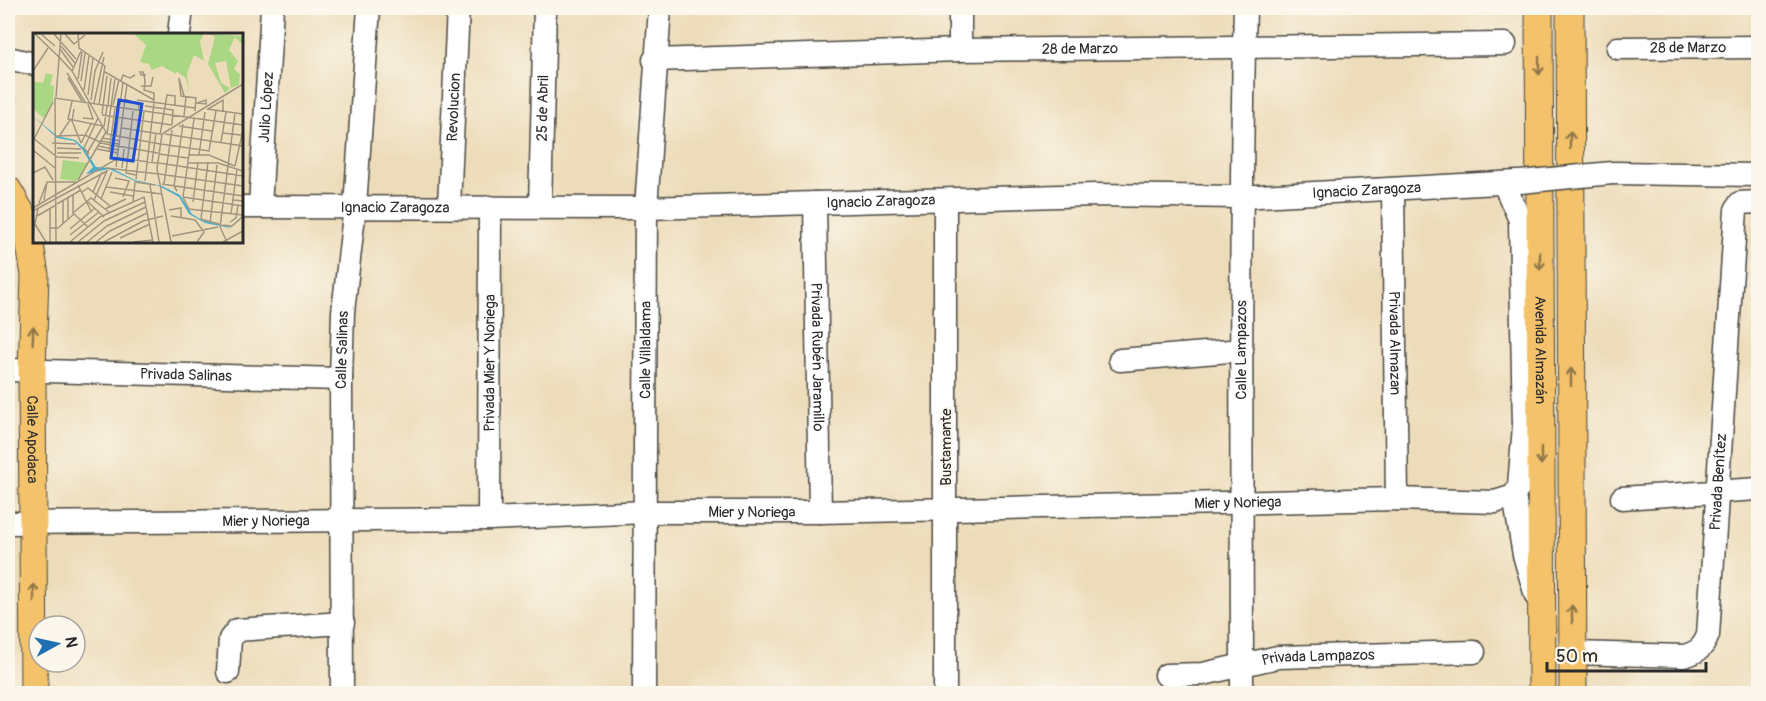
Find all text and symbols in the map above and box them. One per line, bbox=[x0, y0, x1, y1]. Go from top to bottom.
inset map bbox=[33, 33, 243, 243]
street label: 28 de Marzo bbox=[1650, 38, 1726, 57]
street label: 28 de Marzo bbox=[1042, 39, 1118, 59]
one-way arrow bbox=[1533, 55, 1545, 75]
street label: Julio López bbox=[254, 71, 278, 143]
street label: Revolucion bbox=[442, 72, 465, 142]
street label: 25 de Abril bbox=[532, 74, 553, 142]
one-way arrow bbox=[1564, 131, 1576, 151]
street label: Ignacio Zaragoza bbox=[1312, 178, 1421, 203]
street label: Ignacio Zaragoza bbox=[826, 190, 936, 212]
street label: Ignacio Zaragoza bbox=[341, 198, 449, 217]
one-way arrow bbox=[1534, 250, 1546, 270]
street label: Privada Rubén Jaramillo bbox=[807, 282, 828, 432]
street label: Privada Almazan bbox=[1385, 291, 1405, 395]
street label: Privada Mier Y Noriega bbox=[480, 294, 499, 432]
street label: Avenida Almazán bbox=[1531, 296, 1550, 404]
street label: Calle Lampazos bbox=[1232, 300, 1251, 400]
street label: Calle Villaldama bbox=[636, 301, 655, 399]
street label: Calle Salinas bbox=[331, 310, 353, 389]
one-way arrow bbox=[28, 326, 39, 346]
street label: Privada Salinas bbox=[140, 364, 232, 386]
one-way arrow bbox=[1565, 368, 1577, 388]
street label: Calle Apodaca bbox=[23, 395, 42, 483]
street label: Bustamante bbox=[937, 408, 956, 486]
street label: Privada Benítez bbox=[1705, 432, 1731, 531]
one-way arrow bbox=[1535, 445, 1547, 465]
street label: Mier y Noriega bbox=[1194, 492, 1282, 513]
street label: Mier y Noriega bbox=[708, 503, 796, 522]
street label: Mier y Noriega bbox=[222, 511, 310, 531]
one-way arrow bbox=[28, 584, 40, 604]
one-way arrow bbox=[1567, 605, 1578, 625]
north arrow bbox=[27, 614, 87, 674]
text: N bbox=[60, 635, 82, 649]
scale bar bbox=[1547, 635, 1706, 673]
street label: Privada Lampazos bbox=[1260, 645, 1375, 670]
text: 50 m bbox=[1556, 645, 1598, 668]

